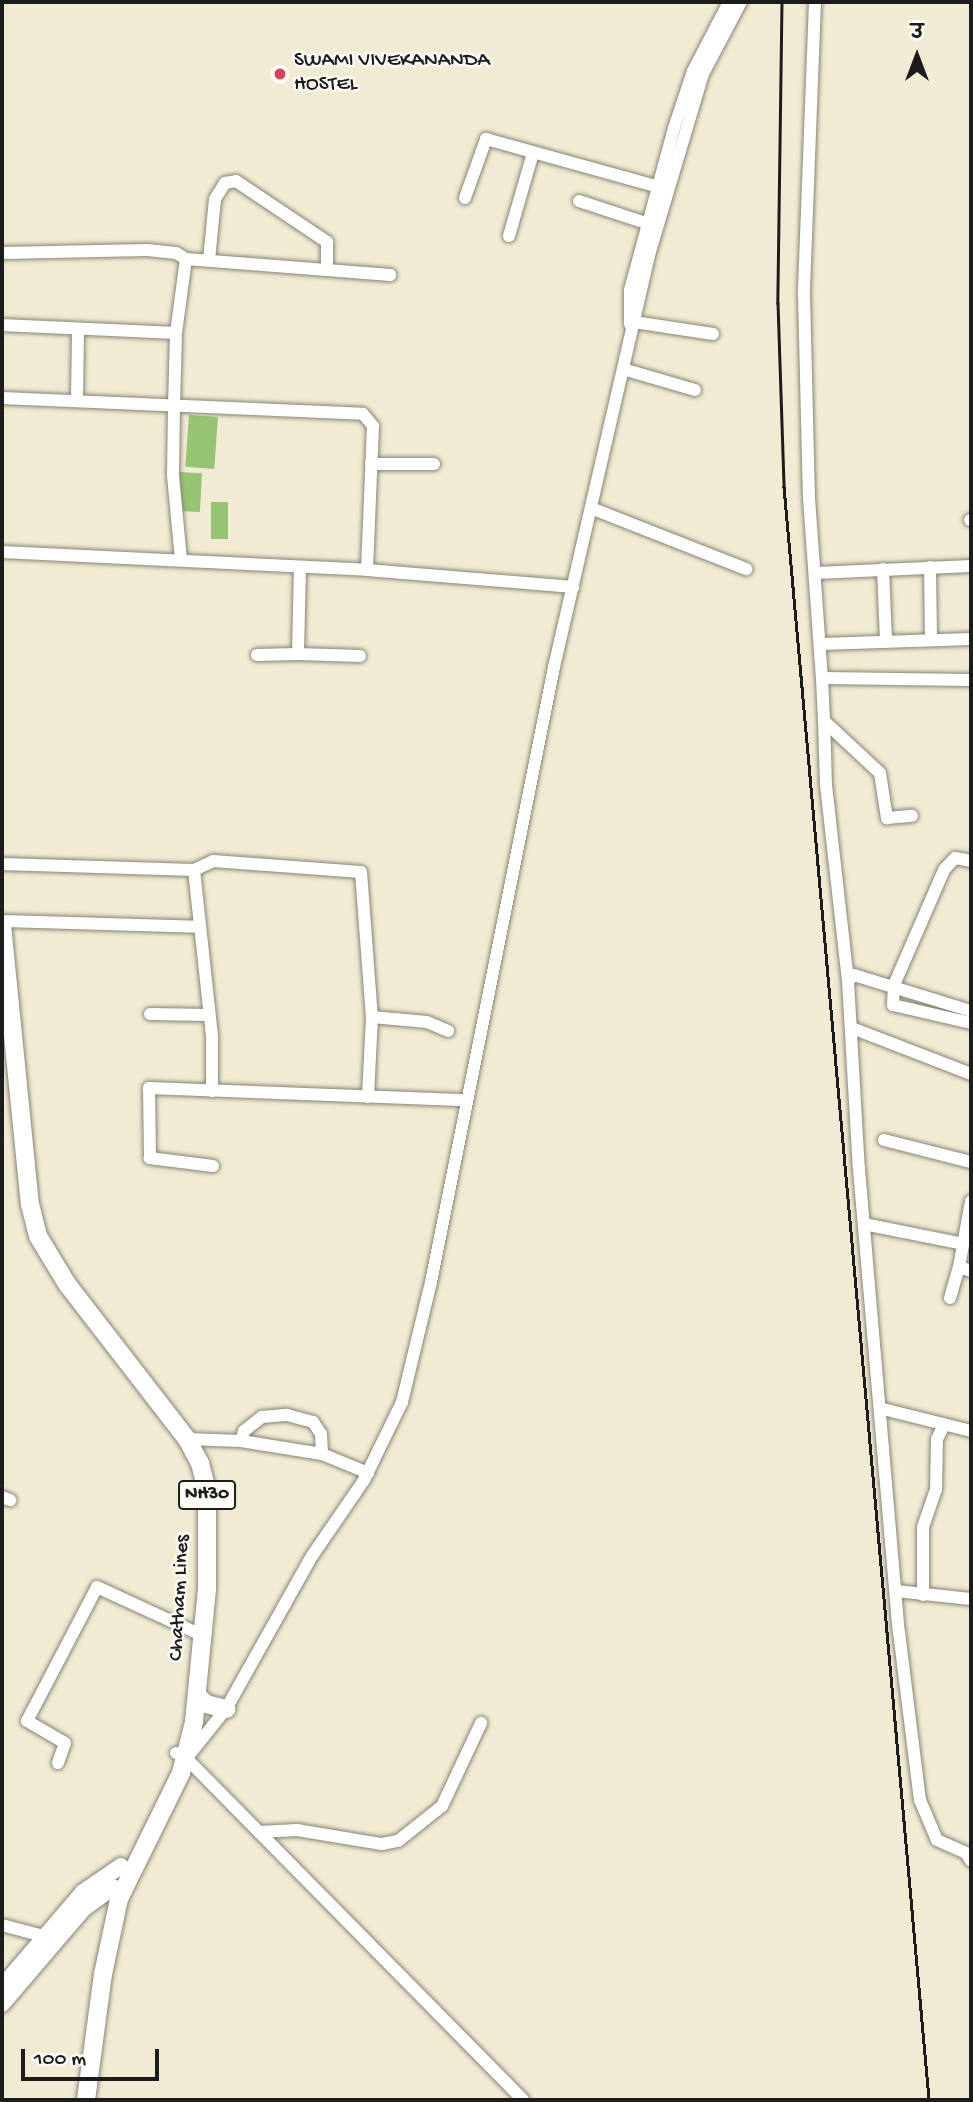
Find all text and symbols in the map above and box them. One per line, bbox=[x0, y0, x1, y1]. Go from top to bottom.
north arrow bbox=[882, 21, 952, 91]
text: उ bbox=[911, 23, 923, 46]
place label: SWAMI VIVEKANANDA HOSTEL bbox=[294, 49, 490, 99]
marker: SWAMI VIVEKANANDA HOSTEL bbox=[272, 66, 288, 82]
road number: NH30 bbox=[177, 1480, 237, 1511]
street label: Chatham Lines bbox=[165, 1534, 197, 1662]
scale bar bbox=[24, 2036, 163, 2080]
text: 100 m bbox=[34, 2048, 86, 2073]

